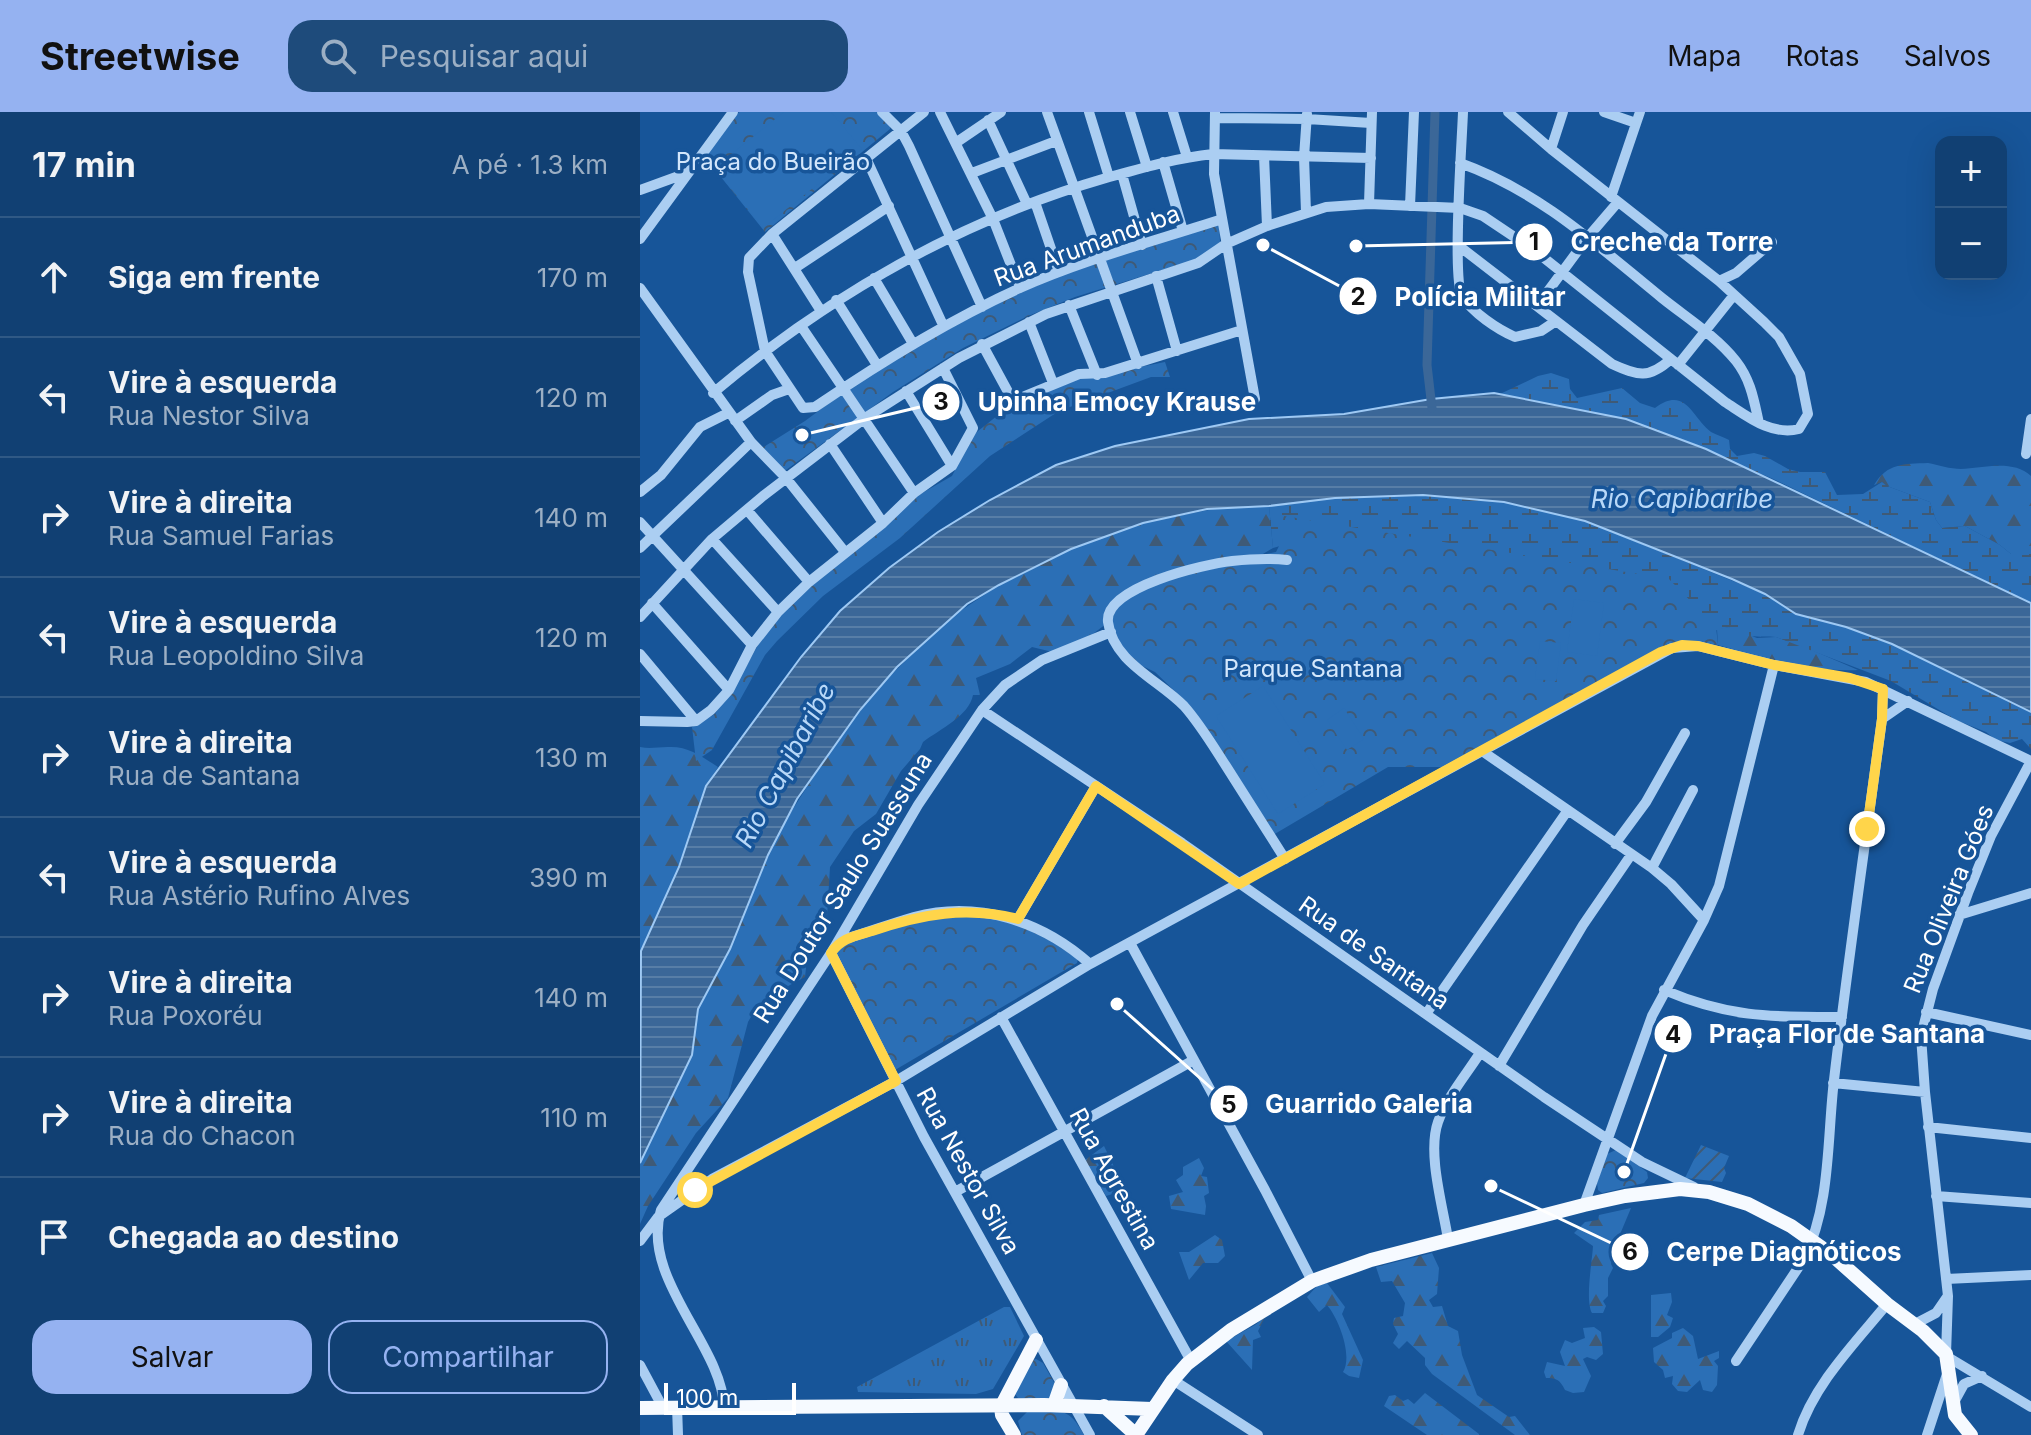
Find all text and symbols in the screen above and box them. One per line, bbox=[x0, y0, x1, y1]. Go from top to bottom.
search box bbox=[288, 20, 848, 92]
text: Streetwise bbox=[40, 33, 240, 79]
icon: search bbox=[316, 34, 360, 78]
text: Pesquisar aqui bbox=[380, 38, 588, 74]
text: Mapa bbox=[1667, 39, 1741, 73]
text: Rotas bbox=[1785, 39, 1860, 73]
text: Salvos bbox=[1904, 39, 1991, 73]
map controls bbox=[1935, 136, 2007, 280]
button: + bbox=[1935, 136, 2007, 208]
text: 17 min bbox=[32, 144, 136, 185]
park label: Praça do Bueirão bbox=[676, 147, 870, 176]
text: A pé · 1.3 km bbox=[452, 149, 608, 180]
street label: Rua Arumanduba bbox=[990, 198, 1184, 293]
button: − bbox=[1935, 208, 2007, 280]
callout: Creche da Torre bbox=[1514, 217, 1789, 267]
text: Creche da Torre bbox=[1571, 226, 1773, 257]
text: 1 bbox=[1529, 227, 1539, 256]
icon: ahead bbox=[32, 255, 76, 299]
text: Siga em frente bbox=[108, 259, 320, 295]
text: 170 m bbox=[537, 262, 608, 293]
callout: Polícia Militar bbox=[1338, 271, 1581, 321]
text: Polícia Militar bbox=[1395, 281, 1566, 312]
text: 2 bbox=[1350, 282, 1366, 311]
text: Vire à esquerda bbox=[108, 364, 337, 400]
icon: left bbox=[32, 375, 76, 419]
callout: Upinha Emocy Krause bbox=[921, 377, 1272, 427]
text: 120 m bbox=[535, 382, 608, 413]
text: Upinha Emocy Krause bbox=[978, 386, 1256, 417]
text: 3 bbox=[933, 387, 949, 416]
text: Rua Nestor Silva bbox=[108, 400, 310, 431]
water label: Rio Capibaribe bbox=[1591, 483, 1773, 514]
text: Vire à direita bbox=[108, 484, 293, 520]
icon: right bbox=[32, 495, 76, 539]
text: 140 m bbox=[534, 502, 608, 533]
text: Rua Samuel Farias bbox=[108, 520, 334, 551]
text: Vire à esquerda bbox=[108, 604, 337, 640]
icon: left bbox=[32, 615, 76, 659]
text: 120 m bbox=[535, 622, 608, 653]
text: Rua Leopoldino Silva bbox=[108, 640, 364, 671]
park label: Parque Santana bbox=[1223, 654, 1403, 683]
water label: Rio Capibaribe bbox=[728, 677, 841, 853]
text: Vire à direita bbox=[108, 724, 293, 760]
icon: right bbox=[32, 735, 76, 779]
text: 130 m bbox=[535, 742, 608, 773]
street label: Rua Doutor Saulo Suassuna bbox=[747, 747, 938, 1028]
text: Rua de Santana bbox=[108, 760, 300, 791]
street label: Rua Oliveira Góes bbox=[1897, 800, 2000, 997]
route end bbox=[1849, 811, 1885, 847]
text: Vire à esquerda bbox=[108, 844, 337, 880]
icon: left bbox=[32, 855, 76, 899]
text: 390 m bbox=[529, 862, 608, 893]
text: Rua Astério Rufino Alves bbox=[108, 880, 410, 911]
street label: Rua de Santana bbox=[1293, 890, 1455, 1015]
text: Vire à direita bbox=[108, 964, 293, 1000]
icon: right bbox=[32, 975, 76, 1019]
text: 140 m bbox=[534, 982, 608, 1013]
text: Rua Poxoréu bbox=[108, 1000, 263, 1031]
callout: Praça Flor de Santana bbox=[1653, 1009, 2001, 1059]
text: Praça Flor de Santana bbox=[1709, 1018, 1985, 1049]
text: 4 bbox=[1665, 1020, 1681, 1049]
callout: Guarrido Galeria bbox=[1209, 1079, 1489, 1129]
street label: Rua Nestor Silva bbox=[911, 1082, 1026, 1259]
text: Vire à direita bbox=[108, 1084, 293, 1120]
text: Guarrido Galeria bbox=[1265, 1088, 1473, 1119]
text: 5 bbox=[1221, 1090, 1237, 1119]
icon: right bbox=[32, 1095, 76, 1139]
text: 110 m bbox=[540, 1102, 608, 1133]
street label: Rua Agrestina bbox=[1064, 1103, 1165, 1255]
text: Rua do Chacon bbox=[108, 1120, 296, 1151]
route start bbox=[677, 1172, 713, 1208]
icon: arrive bbox=[32, 1215, 76, 1259]
text: Chegada ao destino bbox=[108, 1219, 399, 1255]
callout: Cerpe Diagnóticos bbox=[1610, 1227, 1918, 1277]
text: Cerpe Diagnóticos bbox=[1666, 1236, 1902, 1267]
text: 6 bbox=[1622, 1237, 1638, 1266]
button: Salvar bbox=[32, 1320, 312, 1394]
button: Compartilhar bbox=[328, 1320, 608, 1394]
scale bar bbox=[664, 1379, 796, 1415]
text: 100 m bbox=[676, 1384, 738, 1410]

